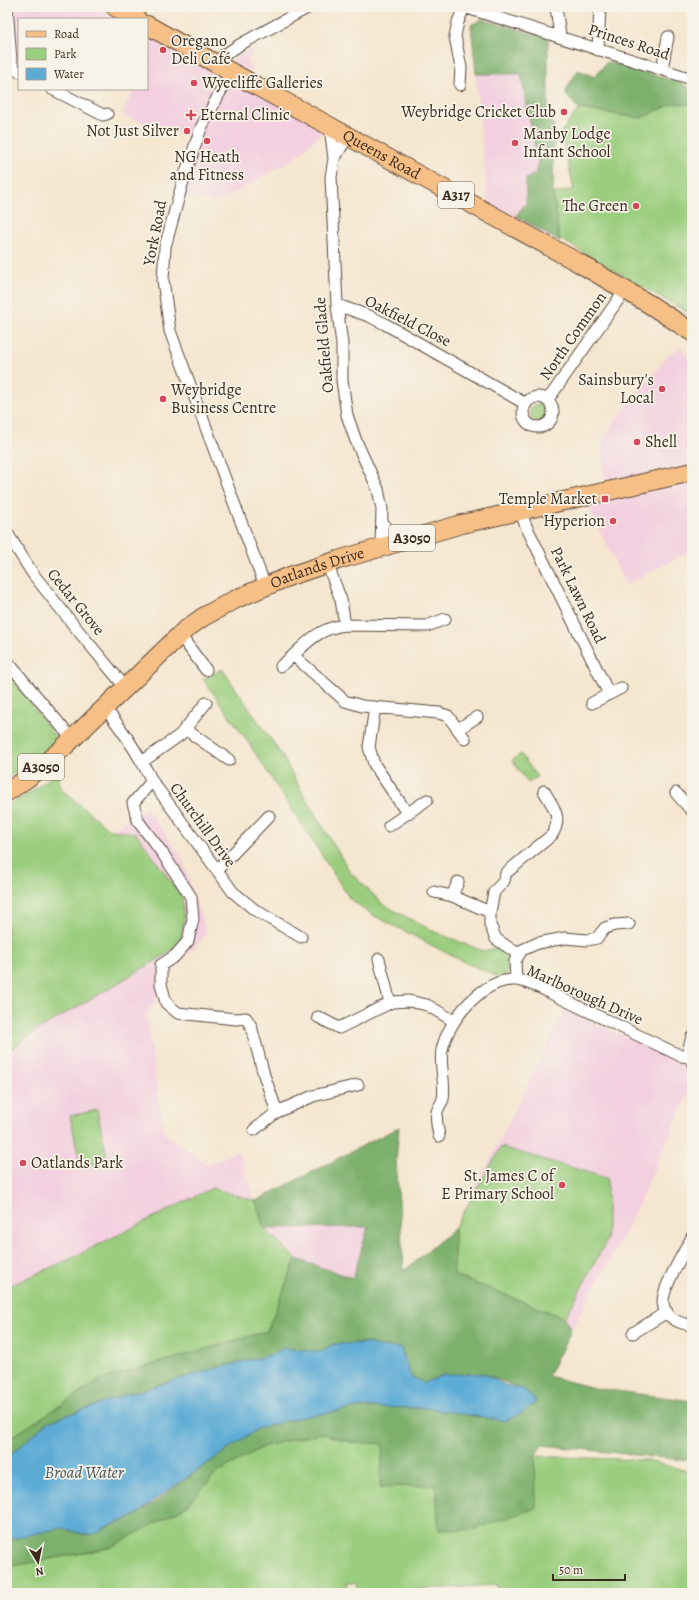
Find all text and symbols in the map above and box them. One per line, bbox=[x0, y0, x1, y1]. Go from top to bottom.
legend bbox=[18, 18, 148, 90]
street label: Princes Road bbox=[585, 18, 673, 66]
text: Road bbox=[54, 26, 80, 42]
place label: Oregano Deli Café bbox=[171, 30, 231, 70]
marker: Oregano Deli Café bbox=[158, 45, 168, 55]
text: Park bbox=[54, 46, 77, 62]
text: Water bbox=[53, 66, 84, 82]
place label: Wyecliffe Galleries bbox=[201, 72, 323, 94]
marker: Wyecliffe Galleries bbox=[189, 78, 199, 88]
place label: Weybridge Cricket Club bbox=[400, 101, 556, 123]
place label: Eternal Clinic bbox=[200, 104, 290, 126]
marker: Weybridge Cricket Club bbox=[559, 107, 569, 117]
marker: Eternal Clinic bbox=[185, 109, 197, 121]
place label: Not Just Silver bbox=[86, 120, 179, 142]
place label: Manby Lodge Infant School bbox=[523, 123, 611, 163]
street label: Queens Road bbox=[339, 124, 425, 185]
marker: Not Just Silver bbox=[182, 126, 192, 136]
marker: NG Heath and Fitness bbox=[202, 136, 212, 146]
marker: Manby Lodge Infant School bbox=[510, 138, 520, 148]
place label: NG Heath and Fitness bbox=[170, 146, 244, 186]
road number: A317 bbox=[438, 182, 474, 208]
place label: The Green bbox=[562, 195, 628, 217]
street label: York Road bbox=[138, 198, 172, 269]
marker: The Green bbox=[631, 201, 641, 211]
street label: North Common bbox=[534, 287, 612, 385]
street label: Oakfield Close bbox=[361, 290, 455, 352]
street label: Oakfield Glade bbox=[309, 296, 339, 394]
place label: Sainsbury's Local bbox=[578, 369, 654, 409]
place label: Weybridge Business Centre bbox=[170, 379, 276, 419]
marker: Sainsbury's Local bbox=[657, 384, 667, 394]
marker: Weybridge Business Centre bbox=[158, 394, 168, 404]
place label: Shell bbox=[645, 431, 677, 453]
marker: Shell bbox=[632, 437, 642, 447]
place label: Temple Market bbox=[499, 488, 597, 510]
marker: Temple Market bbox=[600, 494, 610, 504]
place label: Hyperion bbox=[543, 510, 605, 532]
marker: Hyperion bbox=[608, 516, 618, 526]
road number: A3050 bbox=[389, 525, 435, 551]
street label: Oatlands Drive bbox=[267, 542, 367, 594]
street label: Park Lawn Road bbox=[545, 543, 611, 647]
street label: Cedar Grove bbox=[42, 564, 110, 640]
road number: A3050 bbox=[18, 754, 64, 780]
street label: Churchill Drive bbox=[165, 778, 241, 872]
street label: Marlborough Drive bbox=[523, 959, 647, 1031]
place label: Oatlands Park bbox=[31, 1152, 123, 1174]
marker: Oatlands Park bbox=[18, 1158, 28, 1168]
place label: St. James C of E Primary School bbox=[441, 1165, 557, 1205]
marker: St. James C of E Primary School bbox=[557, 1180, 567, 1190]
water label: Broad Water bbox=[44, 1461, 125, 1484]
north arrow bbox=[18, 1542, 58, 1582]
scale bar bbox=[553, 1556, 625, 1582]
text: 50 m bbox=[559, 1562, 583, 1578]
text: N bbox=[34, 1563, 45, 1579]

